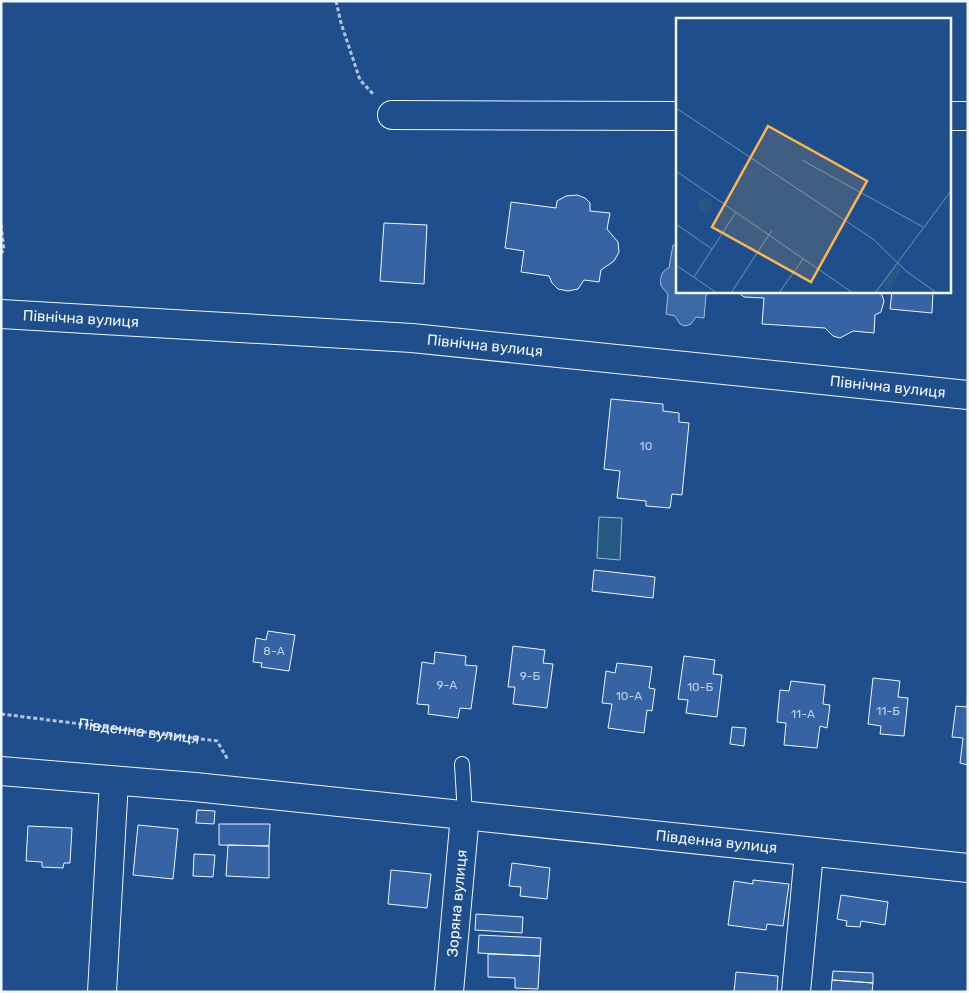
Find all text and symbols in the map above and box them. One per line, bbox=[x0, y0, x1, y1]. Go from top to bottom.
inset map bbox=[676, 18, 952, 292]
street label: Північна вулиця bbox=[22, 306, 140, 331]
street label: Північна вулиця bbox=[426, 331, 544, 360]
street label: Північна вулиця bbox=[829, 372, 947, 402]
house number: 10 bbox=[640, 439, 652, 453]
house number: 8-А bbox=[263, 644, 285, 658]
house number: 9-Б bbox=[520, 669, 540, 683]
house number: 9-А bbox=[437, 678, 457, 692]
house number: 10-Б bbox=[687, 680, 713, 694]
house number: 10-А bbox=[616, 689, 642, 703]
house number: 11-Б bbox=[876, 704, 900, 718]
house number: 11-А bbox=[791, 707, 815, 721]
street label: Південна вулиця bbox=[77, 715, 201, 748]
street label: Південна вулиця bbox=[655, 826, 778, 857]
street label: Зоряна вулиця bbox=[443, 849, 471, 958]

